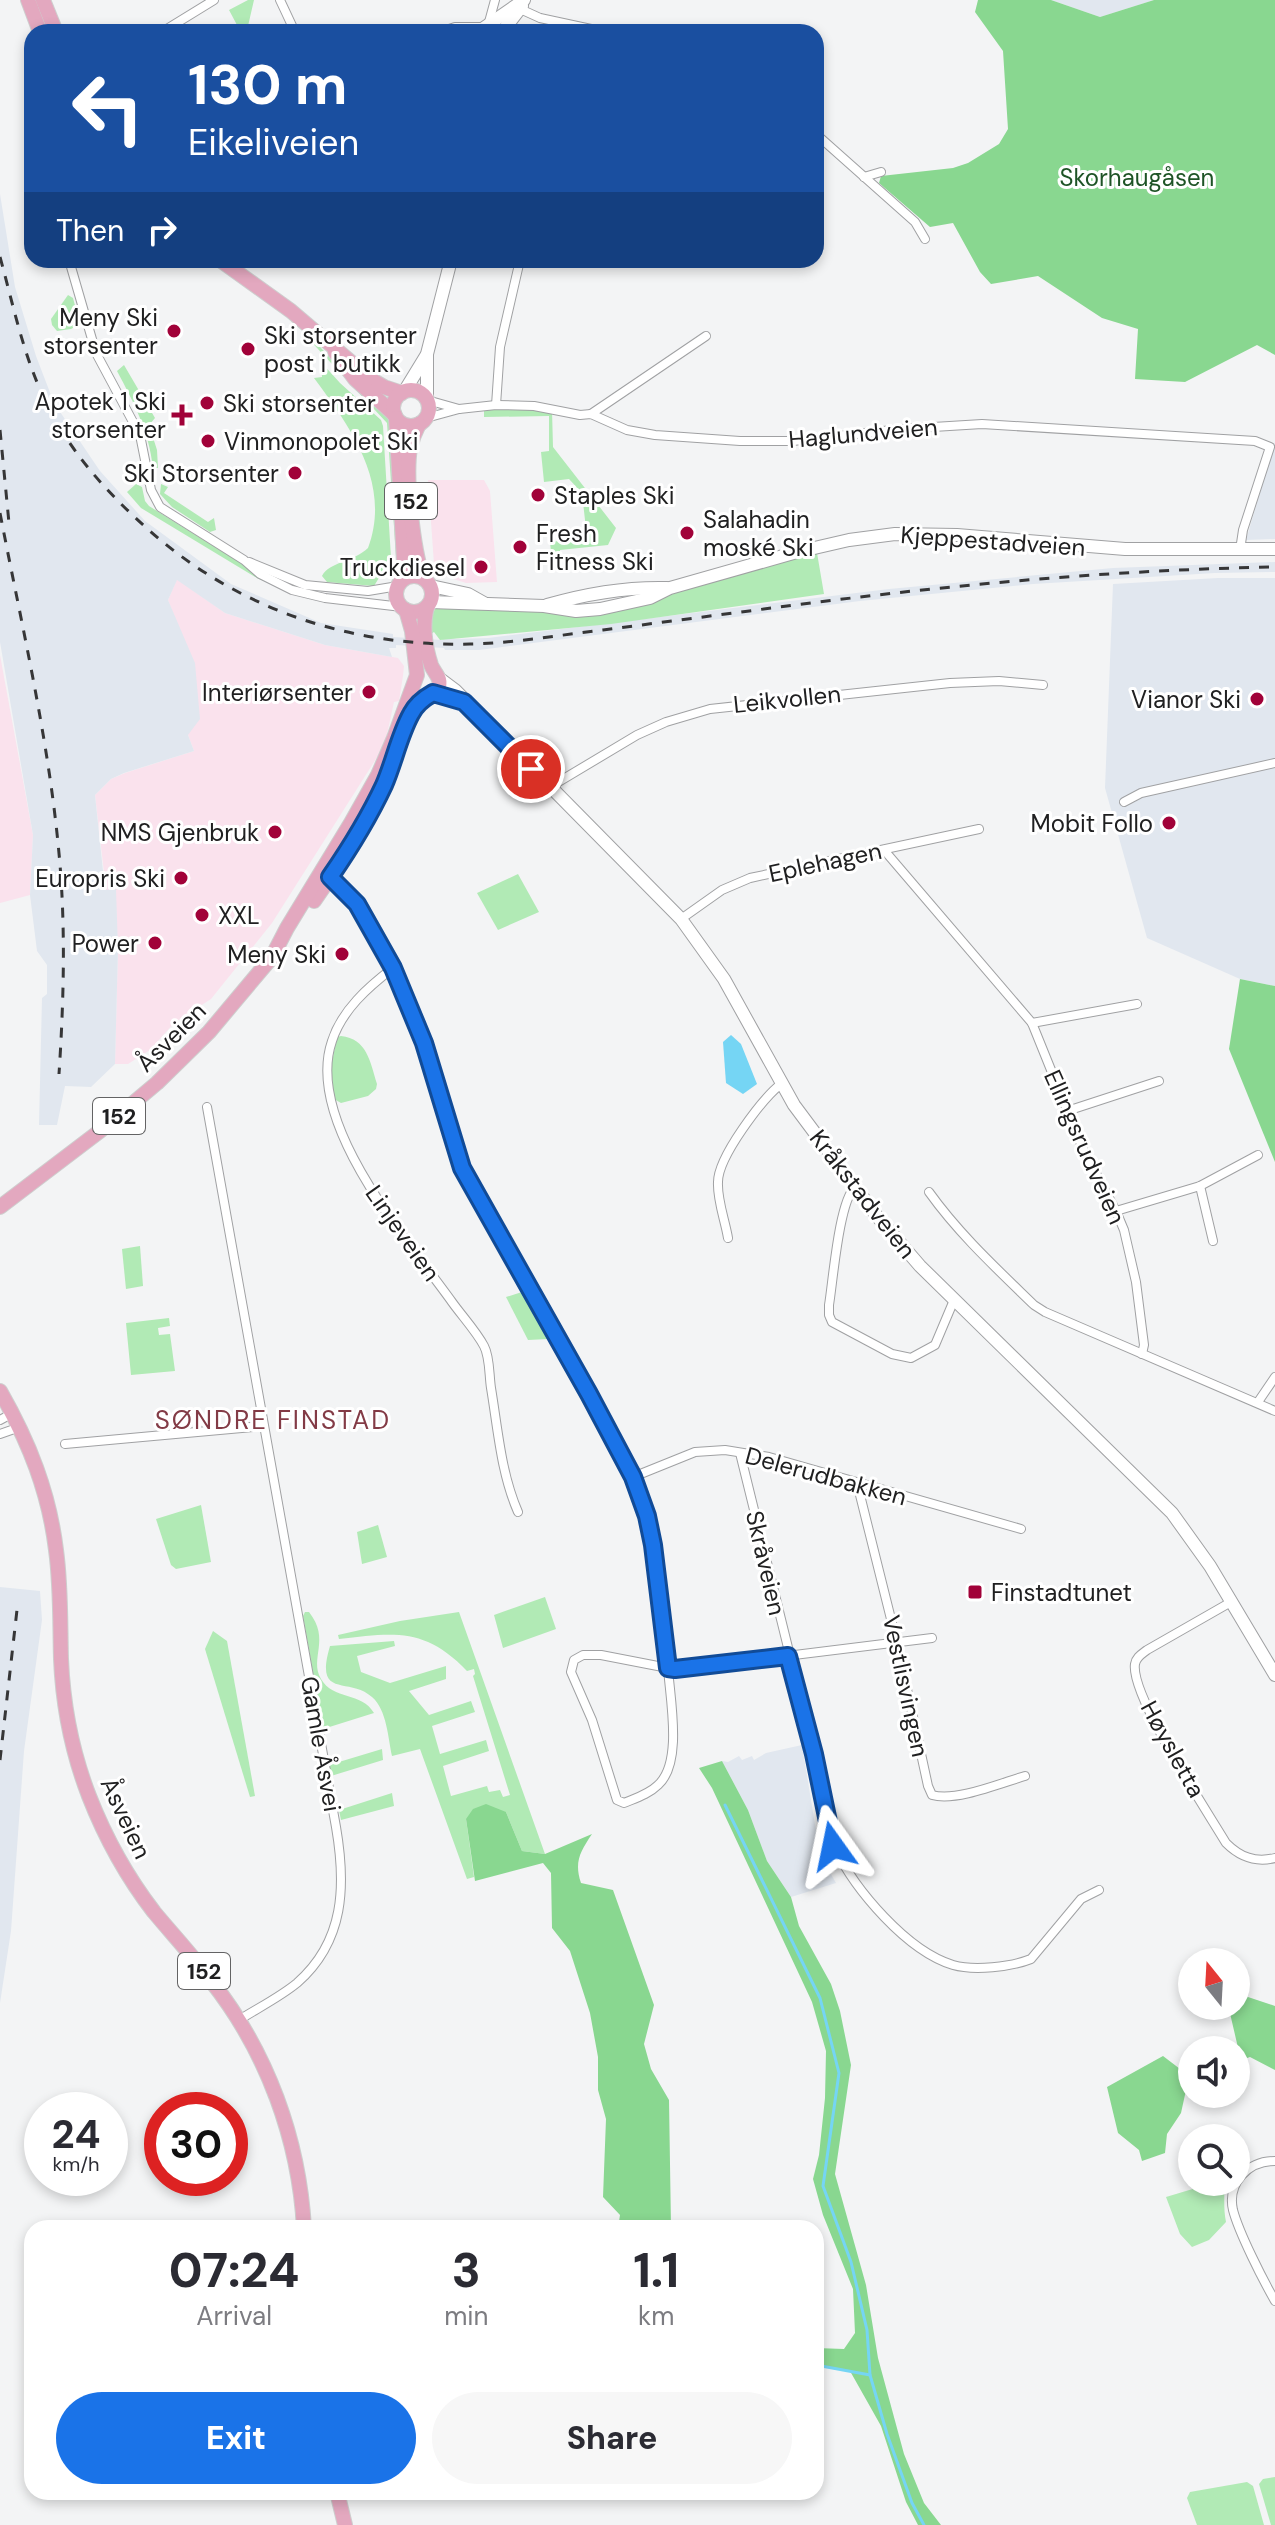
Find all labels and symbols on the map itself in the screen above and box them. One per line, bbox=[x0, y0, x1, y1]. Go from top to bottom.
park label: Skorhaugåsen bbox=[1060, 162, 1214, 193]
place label: Meny Ski storsenter bbox=[43, 302, 158, 361]
place label: Ski storsenter post i butikk bbox=[264, 320, 417, 379]
marker: Meny Ski storsenter bbox=[165, 322, 183, 340]
marker: Ski storsenter post i butikk bbox=[239, 340, 257, 358]
place label: Apotek 1 Ski storsenter bbox=[34, 386, 166, 445]
place label: Ski storsenter bbox=[223, 388, 376, 419]
marker: Ski storsenter bbox=[198, 394, 216, 412]
marker: Apotek 1 Ski storsenter bbox=[173, 406, 191, 424]
street label: Haglundveien bbox=[787, 411, 939, 455]
place label: Vinmonopolet Ski bbox=[224, 426, 419, 457]
marker: Vinmonopolet Ski bbox=[199, 432, 217, 450]
place label: Ski Storsenter bbox=[124, 458, 279, 489]
marker: Ski Storsenter bbox=[286, 464, 304, 482]
place label: Staples Ski bbox=[554, 480, 675, 511]
road number: 152 bbox=[385, 483, 437, 519]
marker: Staples Ski bbox=[529, 486, 547, 504]
place label: Salahadin moské Ski bbox=[703, 504, 814, 563]
place label: Fresh Fitness Ski bbox=[536, 518, 654, 577]
street label: Kjeppestadveien bbox=[900, 519, 1086, 563]
marker: Salahadin moské Ski bbox=[678, 524, 696, 542]
marker: Fresh Fitness Ski bbox=[511, 538, 529, 556]
place label: Truckdiesel bbox=[340, 552, 465, 583]
marker: Truckdiesel bbox=[472, 558, 490, 576]
place label: Interiørsenter bbox=[202, 677, 353, 708]
street label: Leikvollen bbox=[732, 678, 842, 720]
marker: Interiørsenter bbox=[360, 683, 378, 701]
place label: Vianor Ski bbox=[1131, 684, 1241, 715]
marker: Vianor Ski bbox=[1248, 690, 1266, 708]
pin bbox=[497, 735, 565, 803]
place label: Mobit Follo bbox=[1031, 808, 1153, 839]
marker: Mobit Follo bbox=[1160, 814, 1178, 832]
place label: NMS Gjenbruk bbox=[101, 817, 259, 848]
marker: NMS Gjenbruk bbox=[266, 823, 284, 841]
street label: Eplehagen bbox=[766, 835, 884, 889]
place label: Europris Ski bbox=[35, 863, 165, 894]
marker: Europris Ski bbox=[172, 869, 190, 887]
place label: XXL bbox=[218, 900, 260, 931]
marker: XXL bbox=[193, 906, 211, 924]
place label: Power bbox=[72, 928, 139, 959]
marker: Power bbox=[146, 934, 164, 952]
place label: Meny Ski bbox=[227, 939, 326, 970]
marker: Meny Ski bbox=[333, 945, 351, 963]
street label: Åsveien bbox=[130, 996, 212, 1078]
street label: Ellingsrudveien bbox=[1037, 1065, 1133, 1229]
road number: 152 bbox=[93, 1098, 145, 1134]
street label: Kråkstadveien bbox=[803, 1123, 923, 1265]
street label: Linjeveien bbox=[359, 1179, 447, 1287]
district label: SØNDRE FINSTAD bbox=[155, 1403, 391, 1437]
street label: Delerudbakken bbox=[742, 1440, 910, 1512]
street label: Skråveien bbox=[739, 1508, 793, 1618]
place label: Finstadtunet bbox=[991, 1577, 1132, 1608]
marker: Finstadtunet bbox=[966, 1583, 984, 1601]
street label: Vestlisvingen bbox=[876, 1612, 936, 1760]
street label: Gamle Åsvei bbox=[294, 1674, 348, 1814]
street label: Høysletta bbox=[1134, 1695, 1212, 1803]
street label: Åsveien bbox=[94, 1772, 158, 1864]
position arrow bbox=[791, 1804, 875, 1888]
north arrow bbox=[1178, 1948, 1250, 2020]
road number: 152 bbox=[178, 1953, 230, 1989]
speed limit sign: 30 bbox=[144, 2092, 248, 2196]

